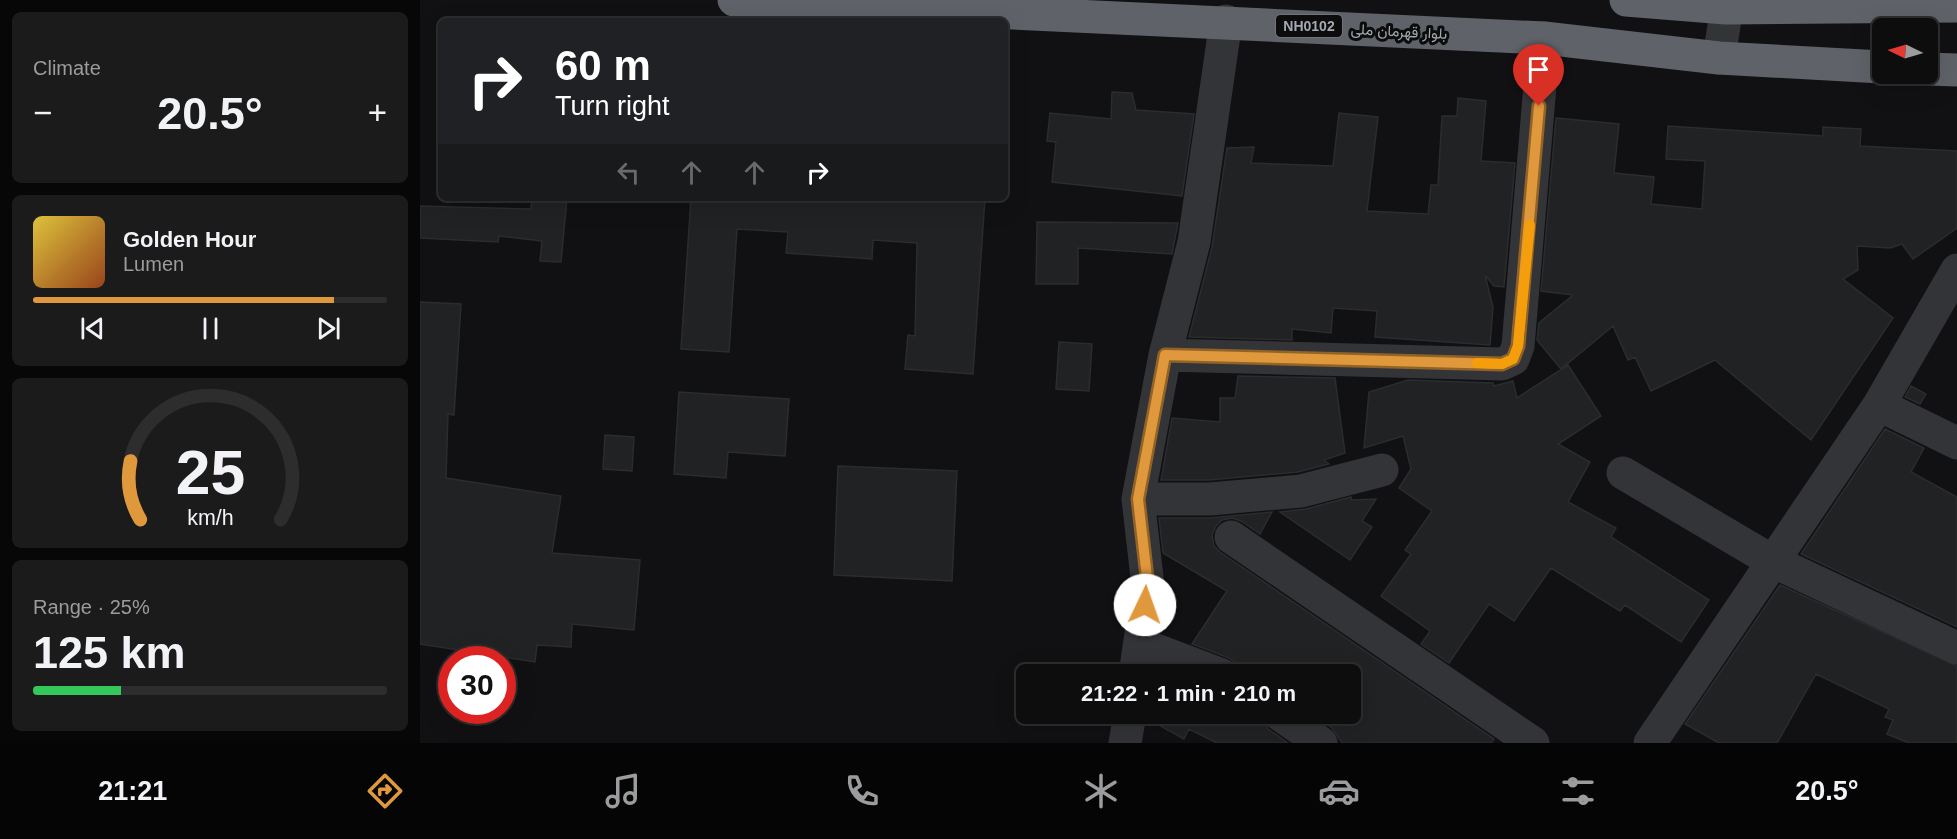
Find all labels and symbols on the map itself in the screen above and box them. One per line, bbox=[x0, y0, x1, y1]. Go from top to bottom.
road number: NH0102 bbox=[1276, 15, 1342, 37]
north arrow bbox=[1872, 18, 1938, 84]
street label: بلوار قهرمان ملی bbox=[1350, 20, 1448, 44]
pin bbox=[1513, 44, 1564, 106]
position arrow bbox=[1113, 573, 1177, 637]
speed limit sign: 30 bbox=[438, 646, 516, 724]

